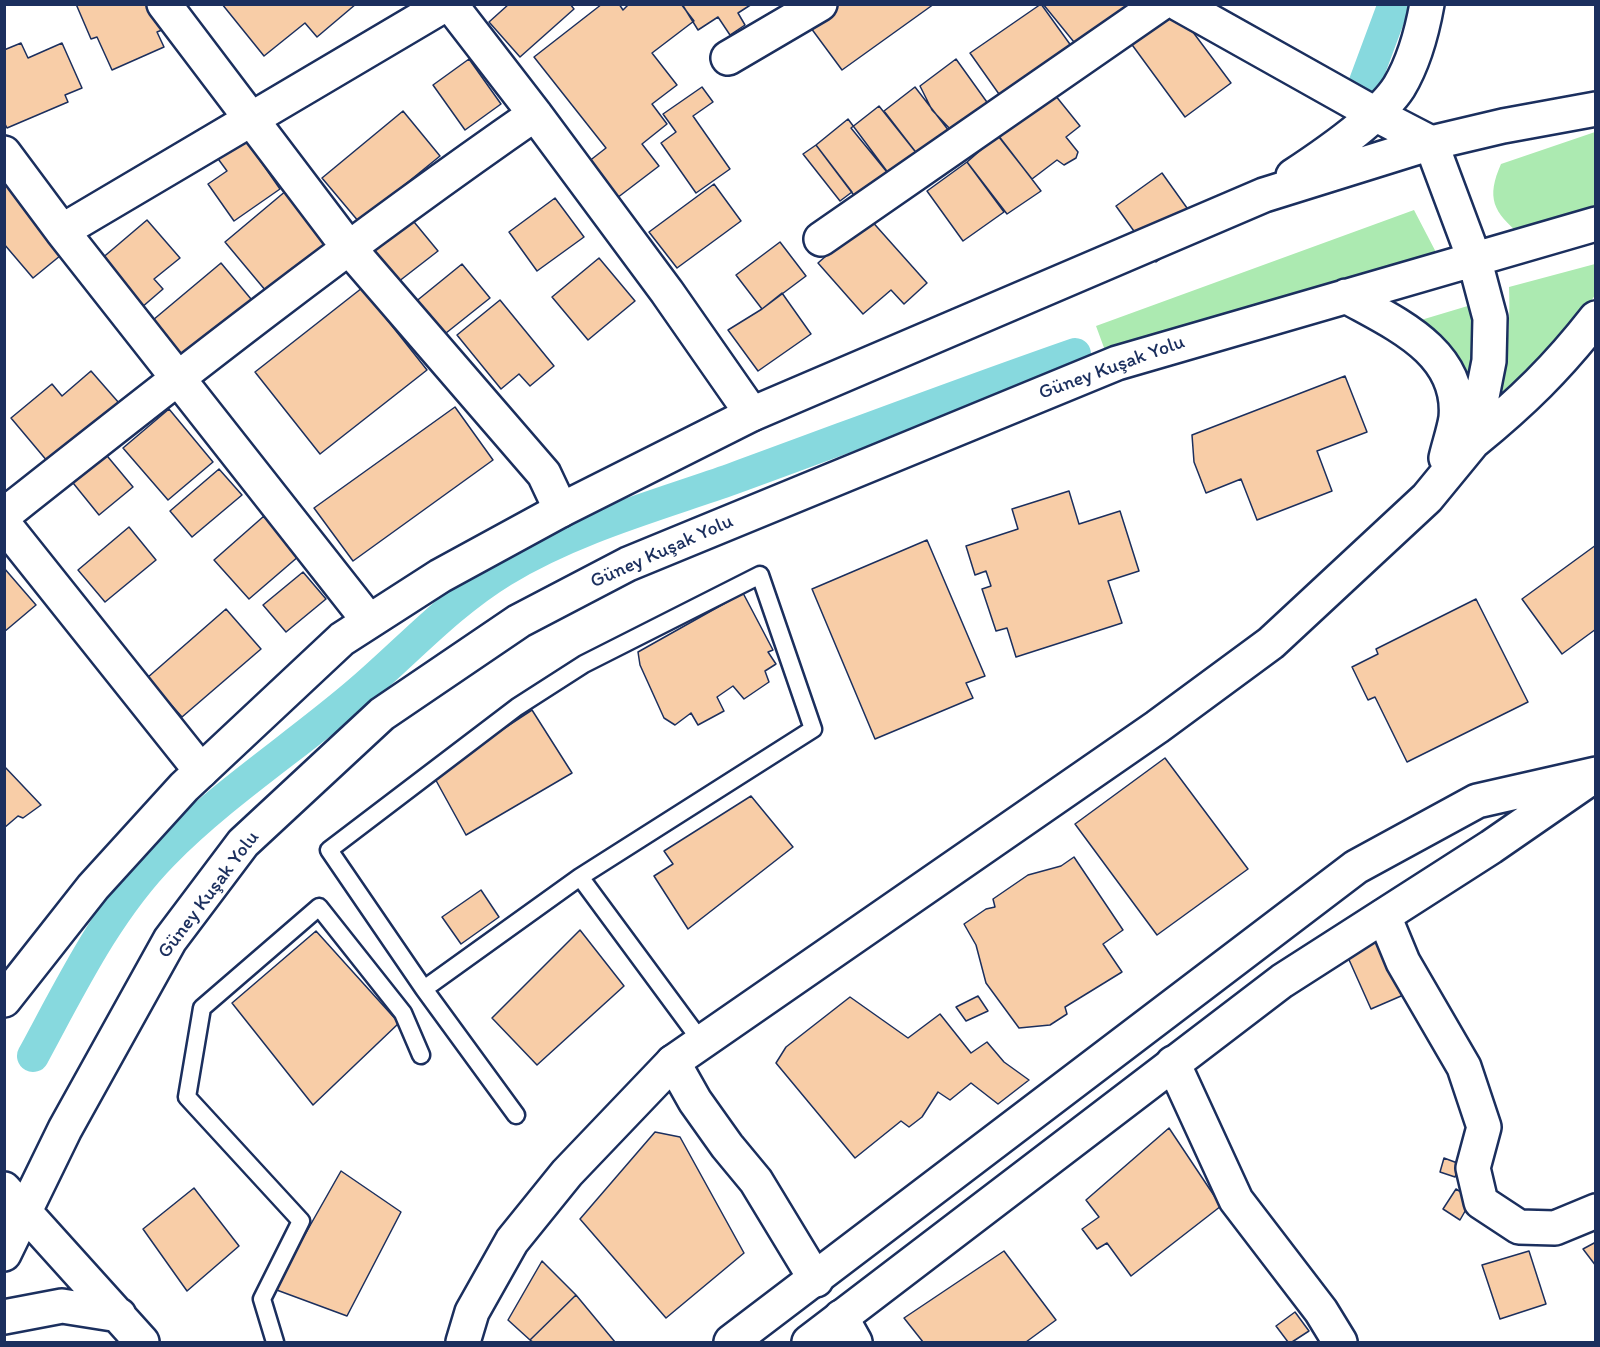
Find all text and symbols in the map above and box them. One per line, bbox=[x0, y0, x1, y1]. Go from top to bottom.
street label: Güney Kuşak Yolu bbox=[1036, 330, 1188, 406]
street label: Güney Kuşak Yolu bbox=[587, 510, 737, 594]
street label: Güney Kuşak Yolu bbox=[153, 826, 265, 964]

